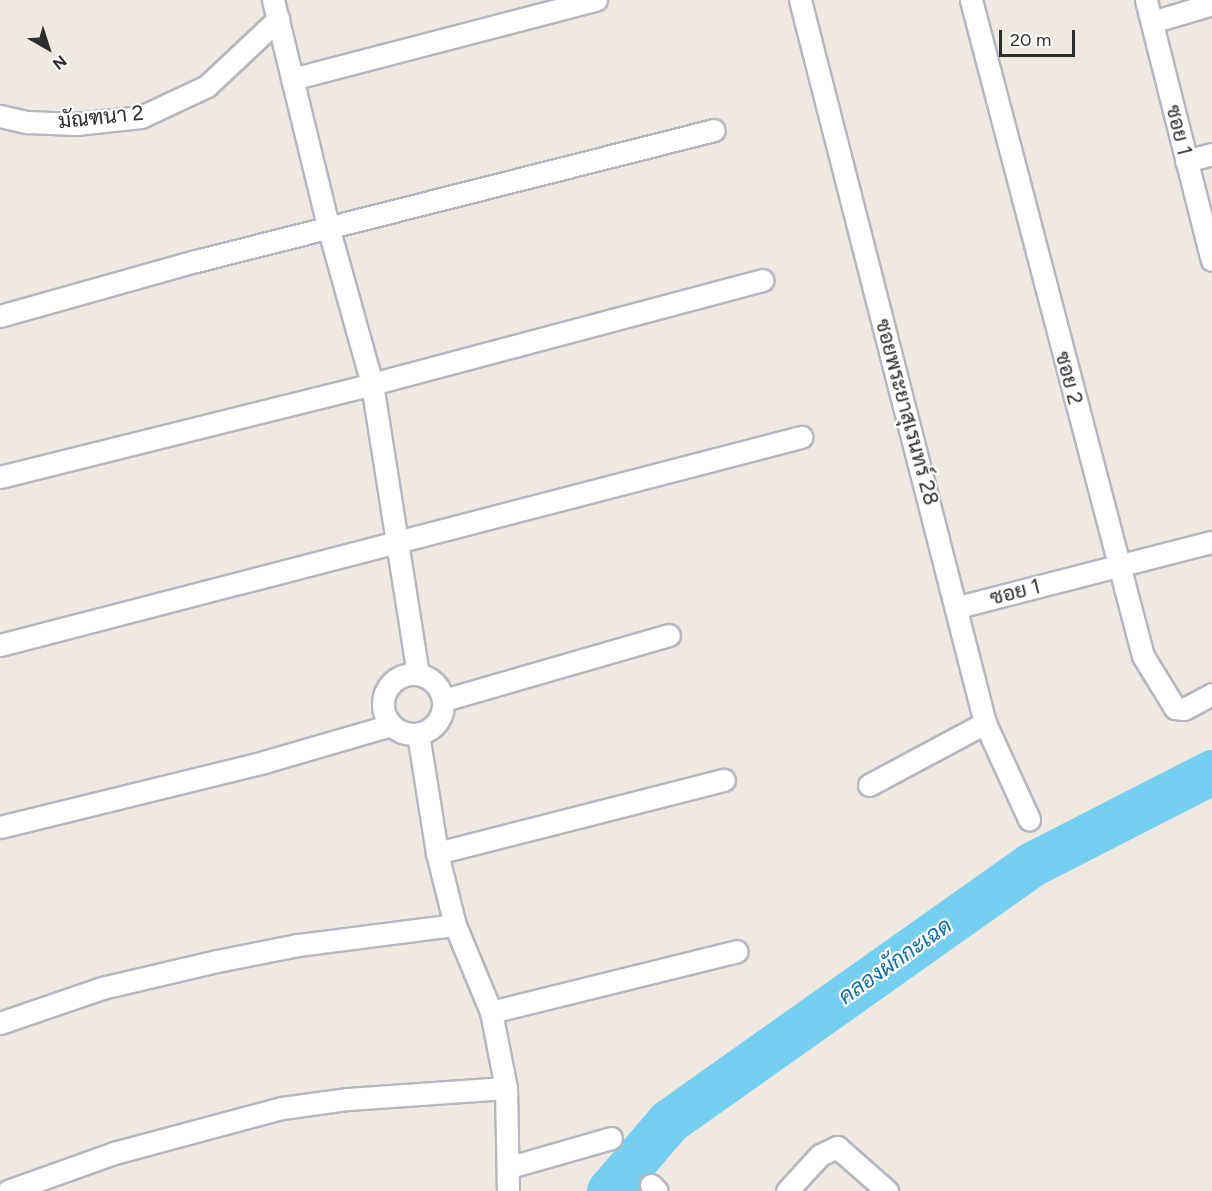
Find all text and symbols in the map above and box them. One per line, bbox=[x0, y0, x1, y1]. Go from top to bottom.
north arrow bbox=[18, 18, 78, 78]
scale bar bbox=[1002, 18, 1078, 56]
text: 20 m bbox=[1010, 29, 1051, 51]
text: N bbox=[49, 51, 70, 74]
street label: มัณฑนา 2 bbox=[57, 100, 145, 134]
street label: ซอย 1 bbox=[1161, 102, 1197, 158]
street label: ซอยพระยาสุเรนทร์ 28 bbox=[870, 316, 944, 508]
street label: ซอย 2 bbox=[1050, 349, 1088, 407]
street label: ซอย 1 bbox=[987, 574, 1043, 610]
water label: คลองผักกะเฉด bbox=[833, 912, 957, 1010]

